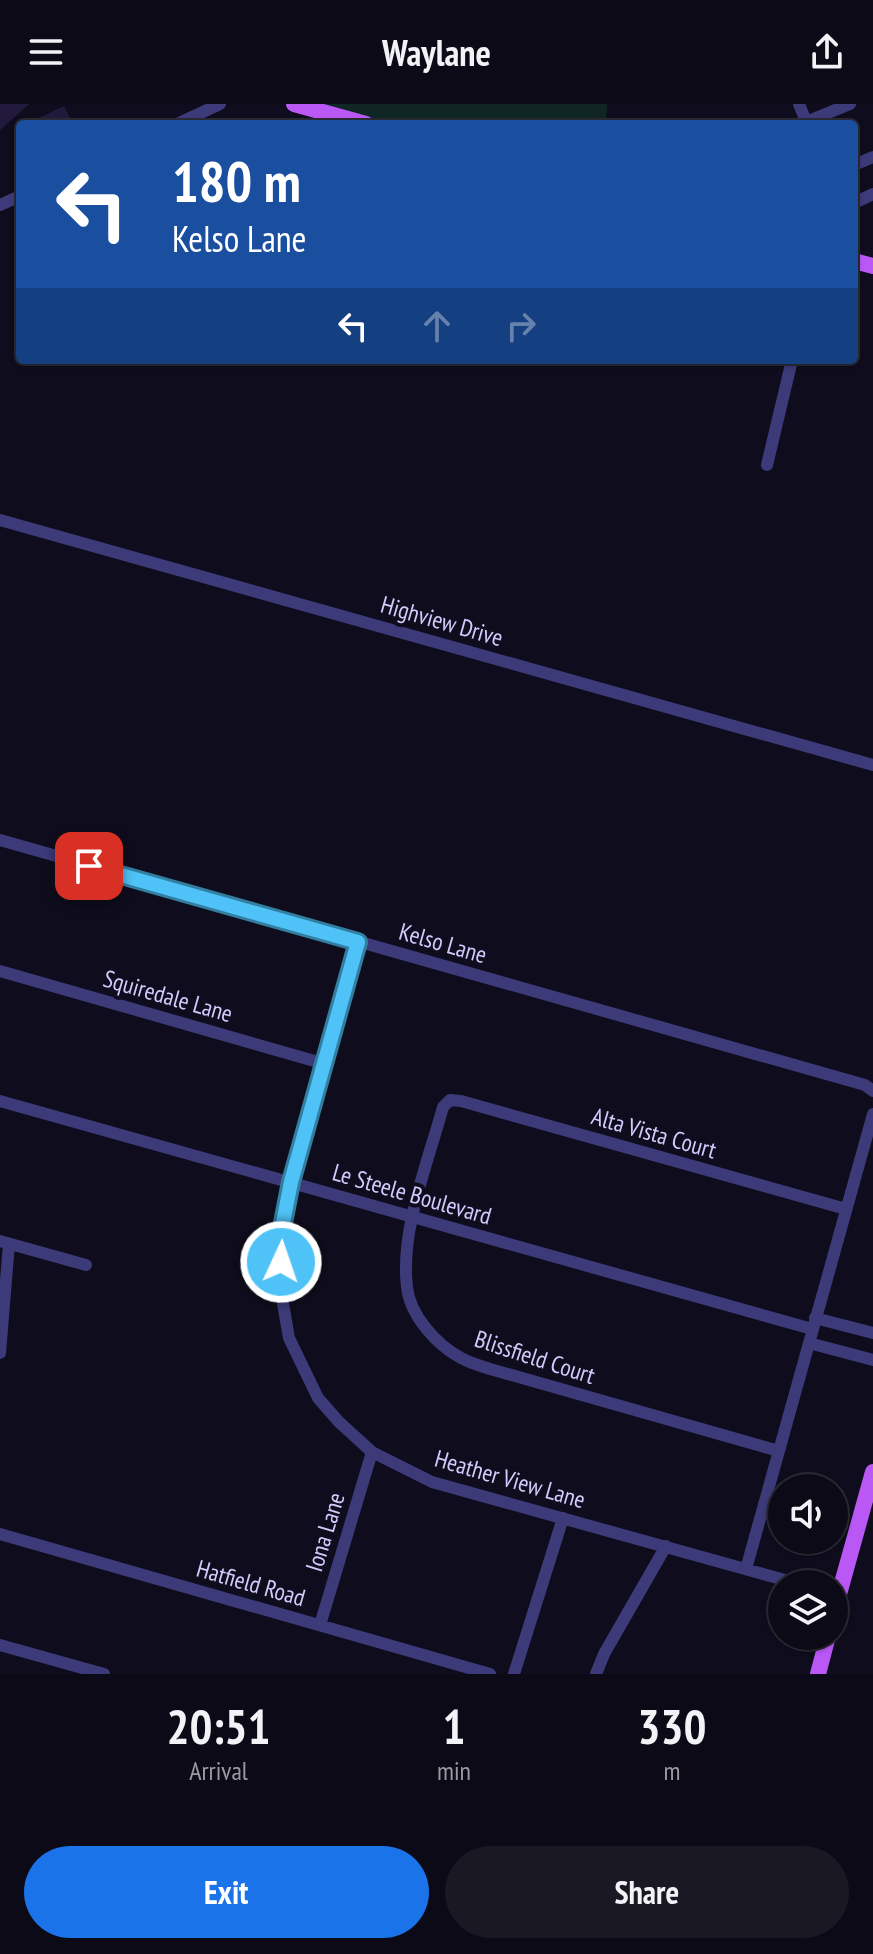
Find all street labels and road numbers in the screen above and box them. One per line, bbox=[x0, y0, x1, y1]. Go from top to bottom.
street label: Highview Drive bbox=[377, 589, 507, 653]
street label: Kelso Lane bbox=[396, 916, 490, 970]
street label: Squiredale Lane bbox=[100, 963, 236, 1029]
street label: Alta Vista Court bbox=[588, 1100, 720, 1166]
street label: Le Steele Boulevard bbox=[329, 1157, 495, 1231]
street label: Blissfield Court bbox=[471, 1323, 599, 1391]
street label: Heather View Lane bbox=[431, 1443, 589, 1515]
street label: Iona Lane bbox=[298, 1489, 352, 1575]
street label: Hatfield Road bbox=[193, 1553, 309, 1613]

